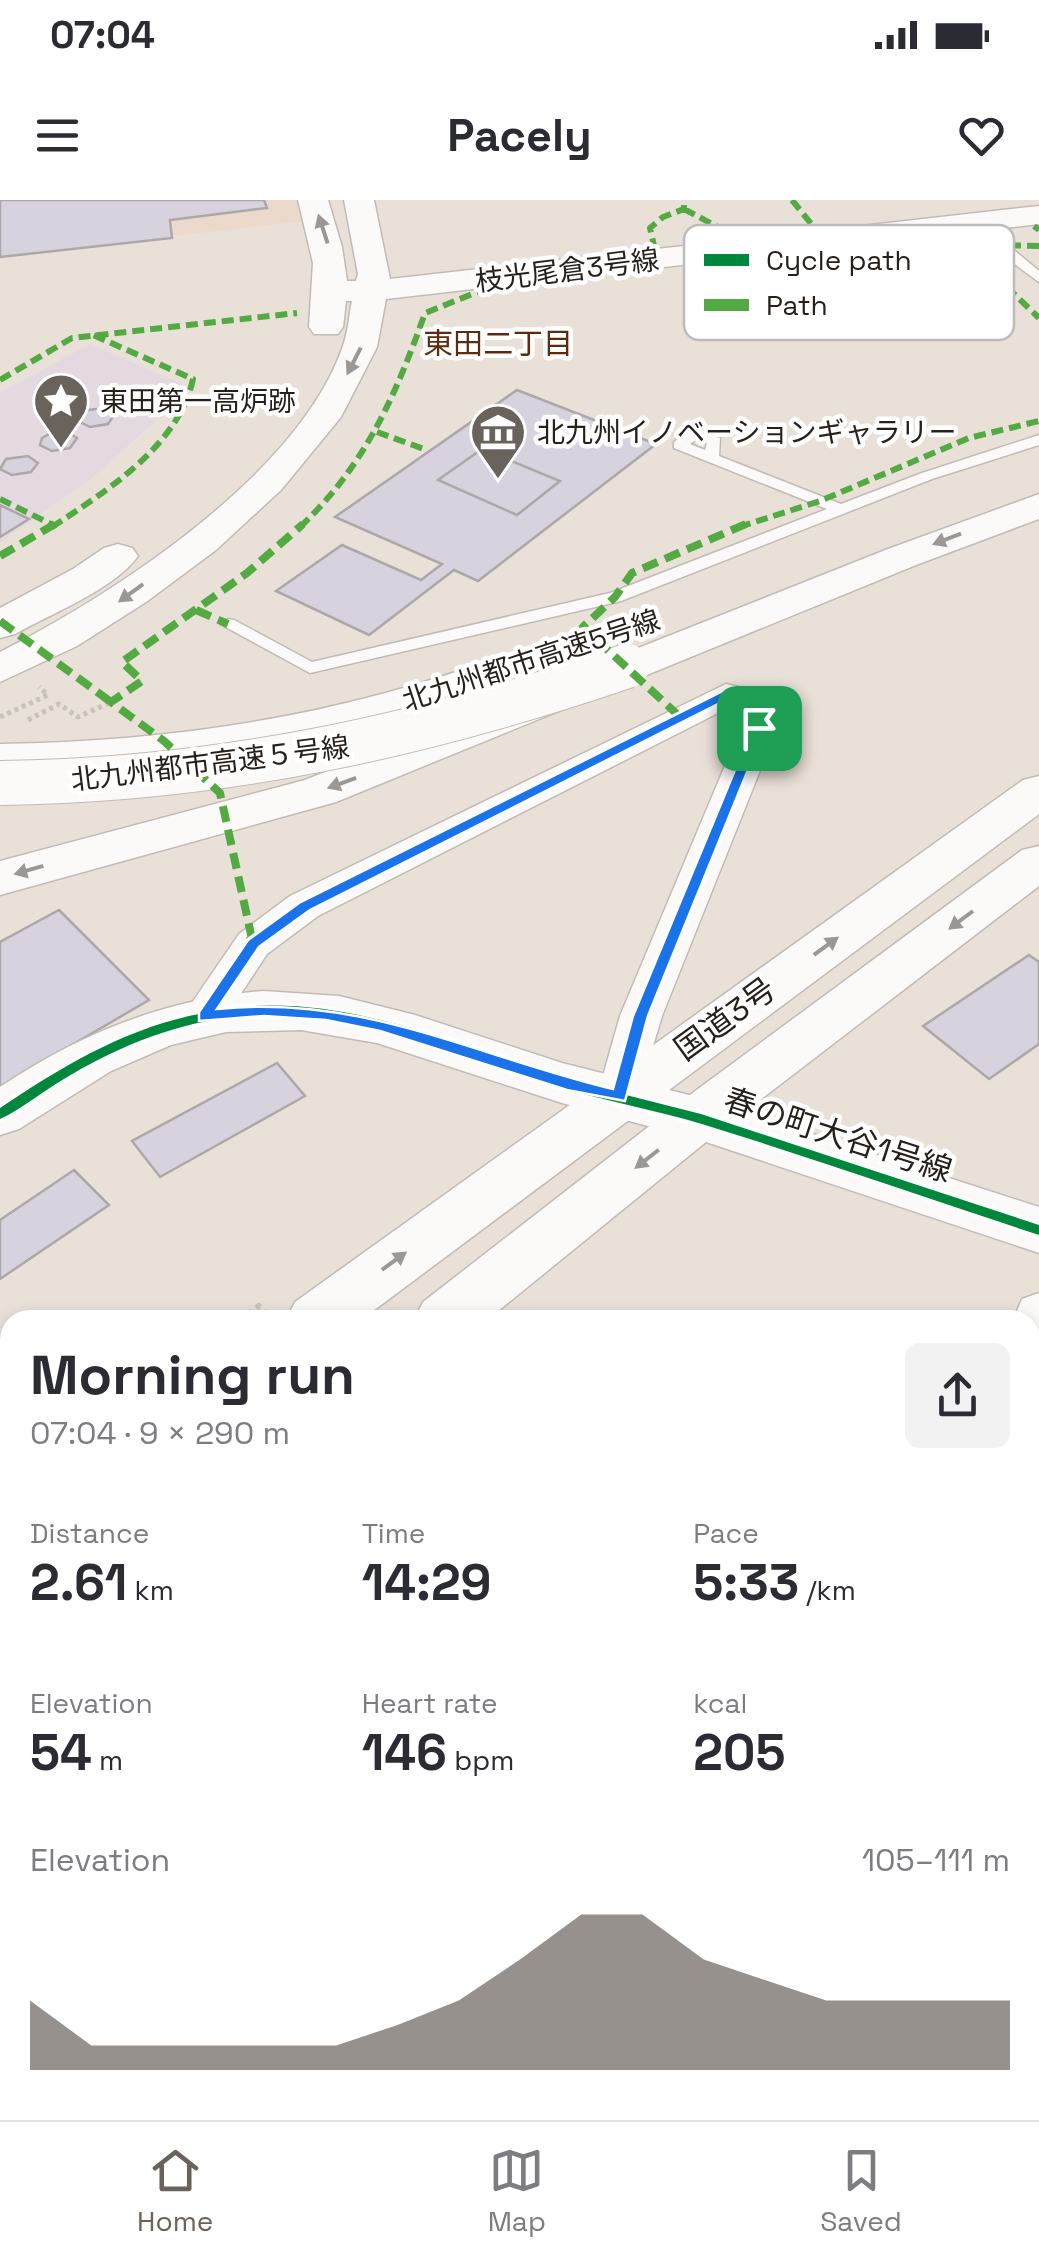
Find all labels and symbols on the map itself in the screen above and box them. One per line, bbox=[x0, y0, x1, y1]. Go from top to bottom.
one-way arrow bbox=[314, 214, 329, 244]
legend bbox=[684, 225, 1014, 340]
street label: 枝光尾倉3号線 bbox=[473, 241, 661, 299]
text: Cycle path bbox=[766, 242, 912, 278]
text: Path bbox=[766, 287, 828, 323]
district label: 東田二丁目 bbox=[423, 324, 573, 363]
one-way arrow bbox=[346, 347, 363, 376]
place icon: 東田第一高炉跡 bbox=[31, 371, 91, 450]
place label: 東田第一高炉跡 bbox=[100, 383, 296, 419]
museum icon: 北九州イノベーションギャラリー bbox=[468, 402, 528, 481]
place label: 北九州イノベーションギャラリー bbox=[537, 414, 956, 450]
one-way arrow bbox=[932, 532, 962, 548]
one-way arrow bbox=[118, 582, 145, 602]
street label: 北九州都市高速5号線 bbox=[398, 601, 664, 719]
pin bbox=[717, 686, 802, 771]
street label: 北九州都市高速５号線 bbox=[69, 728, 351, 798]
one-way arrow bbox=[327, 776, 357, 791]
one-way arrow bbox=[13, 862, 44, 878]
one-way arrow bbox=[948, 910, 974, 930]
one-way arrow bbox=[813, 937, 839, 956]
street label: 国道3号 bbox=[667, 969, 783, 1069]
street label: 春の町大谷1号線 bbox=[719, 1079, 957, 1191]
one-way arrow bbox=[634, 1148, 659, 1169]
one-way arrow bbox=[380, 1252, 407, 1271]

